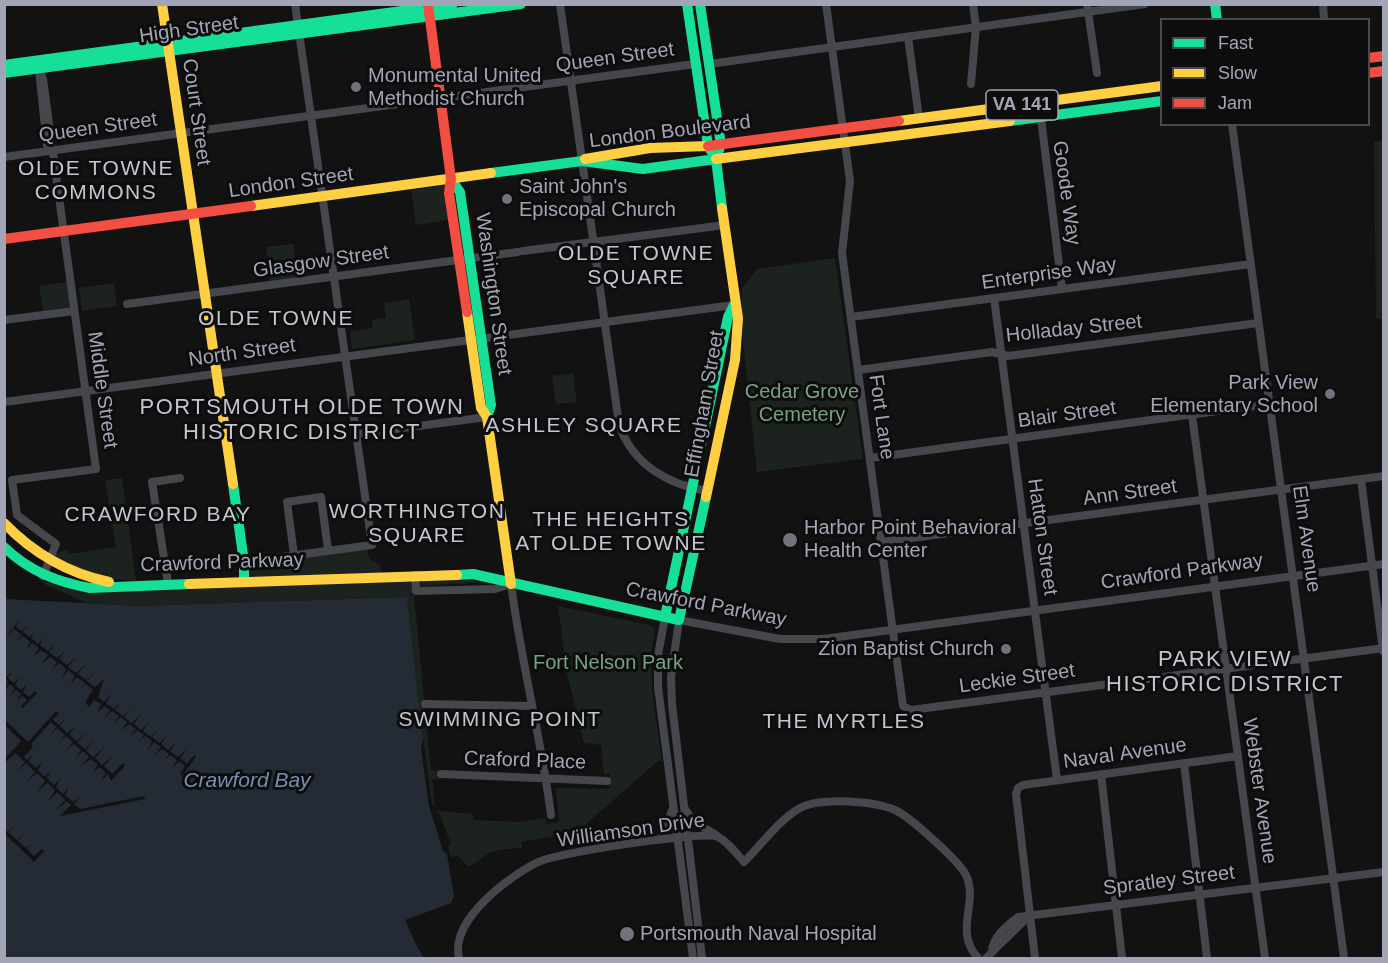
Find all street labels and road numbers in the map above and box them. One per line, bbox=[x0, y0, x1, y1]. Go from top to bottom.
street label: High Street bbox=[138, 11, 240, 49]
street label: Queen Street bbox=[554, 38, 676, 78]
street label: Court Street bbox=[177, 57, 215, 167]
road number: VA 141 bbox=[986, 90, 1058, 120]
street label: Queen Street bbox=[37, 108, 159, 148]
street label: London Boulevard bbox=[588, 110, 752, 154]
street label: Goode Way bbox=[1047, 139, 1085, 247]
street label: London Street bbox=[227, 162, 355, 204]
street label: Washington Street bbox=[470, 211, 516, 377]
street label: Glasgow Street bbox=[252, 241, 390, 283]
street label: Enterprise Way bbox=[980, 253, 1118, 295]
street label: Holladay Street bbox=[1005, 310, 1143, 348]
street label: Effingham Street bbox=[680, 329, 730, 479]
street label: Middle Street bbox=[82, 330, 122, 450]
street label: North Street bbox=[187, 334, 297, 372]
street label: Fort Lane bbox=[863, 373, 899, 461]
street label: Blair Street bbox=[1016, 396, 1118, 434]
street label: Ann Street bbox=[1082, 475, 1178, 511]
street label: Hatton Street bbox=[1022, 477, 1062, 597]
street label: Elm Avenue bbox=[1287, 484, 1325, 594]
street label: Crawford Parkway bbox=[140, 548, 304, 578]
street label: Crawford Parkway bbox=[1099, 549, 1265, 595]
street label: Crawford Parkway bbox=[624, 578, 788, 632]
street label: Leckie Street bbox=[958, 659, 1076, 699]
street label: Webster Avenue bbox=[1237, 716, 1281, 866]
street label: Naval Avenue bbox=[1062, 733, 1188, 775]
street label: Craford Place bbox=[463, 747, 587, 775]
street label: Williamson Drive bbox=[556, 809, 706, 853]
street label: Spratley Street bbox=[1102, 861, 1236, 901]

